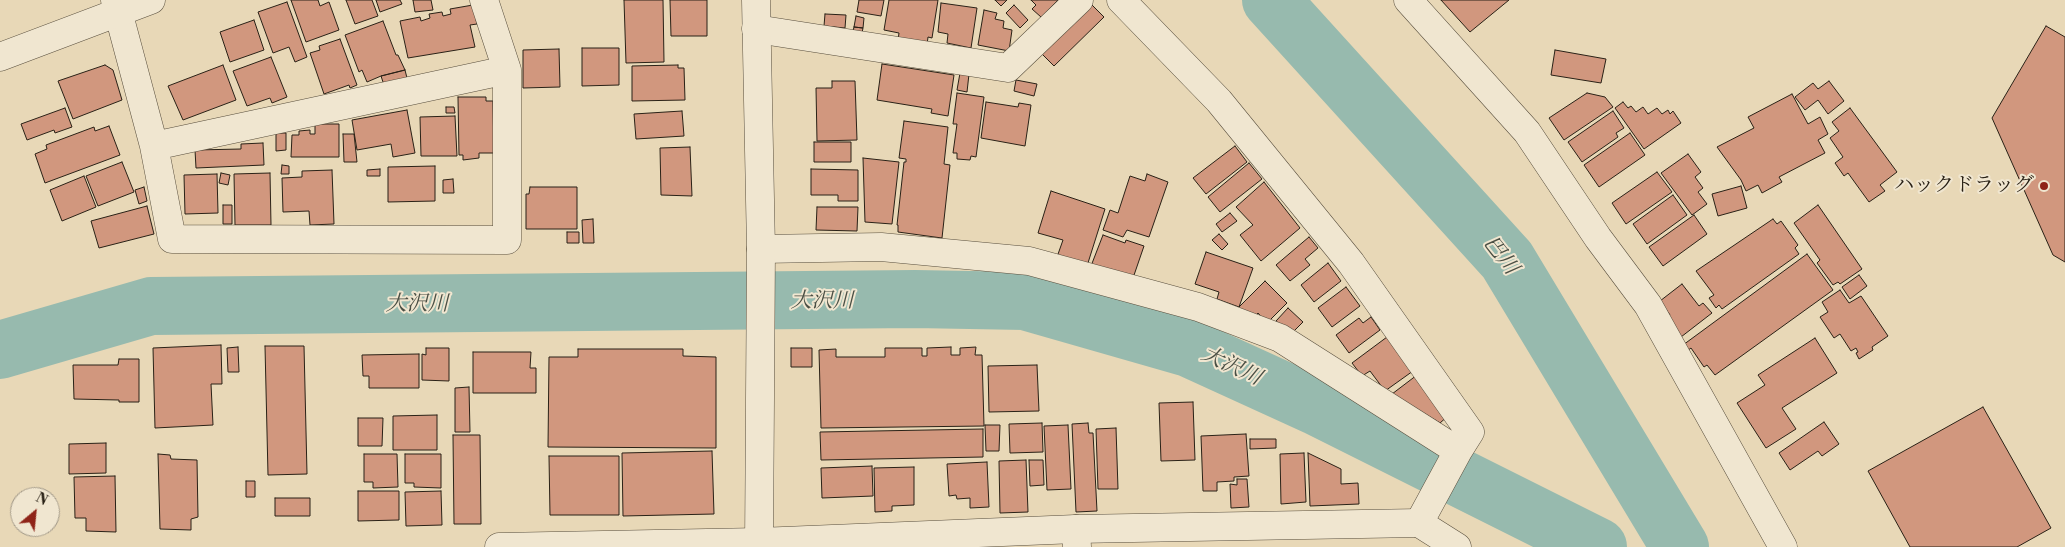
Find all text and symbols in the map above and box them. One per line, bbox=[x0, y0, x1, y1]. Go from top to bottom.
place label: ハックドラッグ bbox=[1894, 174, 2034, 198]
marker: ハックドラッグ bbox=[2038, 180, 2050, 192]
water label: 巴川 bbox=[1477, 232, 1523, 280]
water label: 大沢川 bbox=[791, 289, 853, 315]
water label: 大沢川 bbox=[386, 292, 448, 318]
water label: 大沢川 bbox=[1197, 342, 1265, 392]
north arrow bbox=[10, 487, 60, 537]
text: N bbox=[32, 489, 51, 510]

